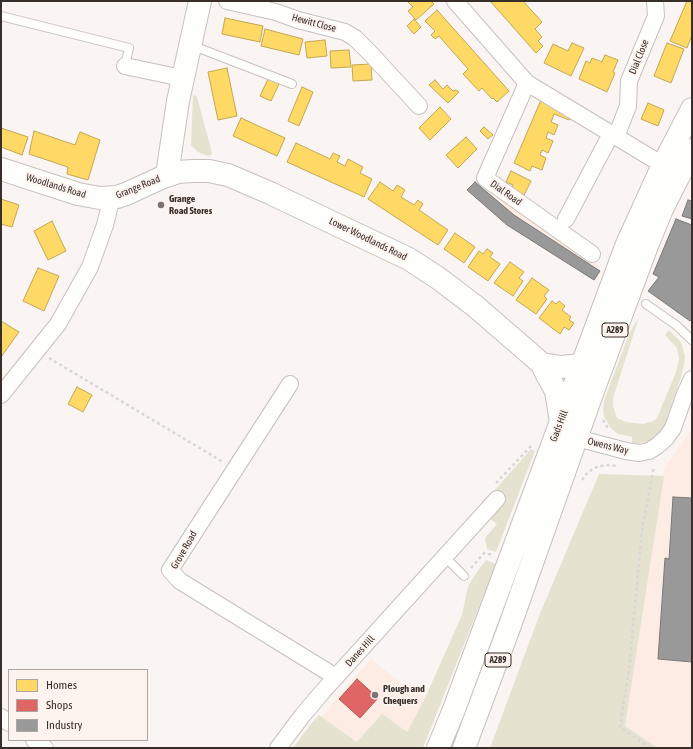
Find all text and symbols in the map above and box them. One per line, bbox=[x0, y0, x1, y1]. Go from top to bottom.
street label: Hewitt Close bbox=[290, 11, 338, 35]
street label: Dial Close bbox=[627, 38, 651, 76]
street label: Woodlands Road bbox=[25, 171, 87, 201]
street label: Grange Road bbox=[114, 173, 162, 201]
street label: Dial Road bbox=[488, 178, 524, 208]
place label: Grange Road Stores bbox=[169, 193, 212, 216]
marker: Grange Road Stores bbox=[156, 200, 166, 210]
street label: Lower Woodlands Road bbox=[327, 215, 409, 263]
road number: A289 bbox=[602, 323, 628, 337]
street label: Gads Hill bbox=[547, 408, 571, 444]
street label: Owens Way bbox=[586, 435, 630, 457]
street label: Grove Road bbox=[168, 529, 200, 571]
street label: Danes Hill bbox=[343, 633, 377, 669]
road number: A289 bbox=[485, 653, 511, 667]
legend bbox=[8, 669, 148, 741]
text: Homes bbox=[46, 678, 77, 692]
place label: Plough and Chequers bbox=[383, 683, 425, 706]
marker: Plough and Chequers bbox=[370, 690, 380, 700]
text: Shops bbox=[46, 698, 72, 712]
text: Industry bbox=[46, 718, 83, 732]

